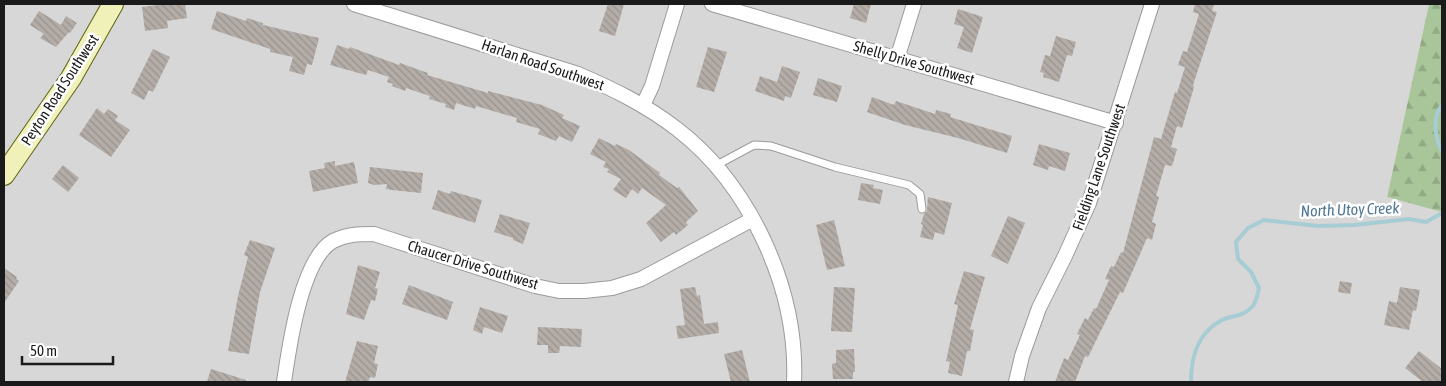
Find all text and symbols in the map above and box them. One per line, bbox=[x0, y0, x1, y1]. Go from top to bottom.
street label: Peyton Road Southwest bbox=[17, 31, 102, 148]
street label: Harlan Road Southwest bbox=[480, 36, 607, 93]
street label: Shelly Drive Southwest bbox=[852, 37, 977, 88]
street label: Fielding Lane Southwest bbox=[1069, 101, 1128, 232]
water label: North Utoy Creek bbox=[1300, 198, 1401, 221]
street label: Chaucer Drive Southwest bbox=[406, 237, 541, 292]
scale bar bbox=[22, 334, 114, 366]
text: 50 m bbox=[30, 342, 57, 359]

